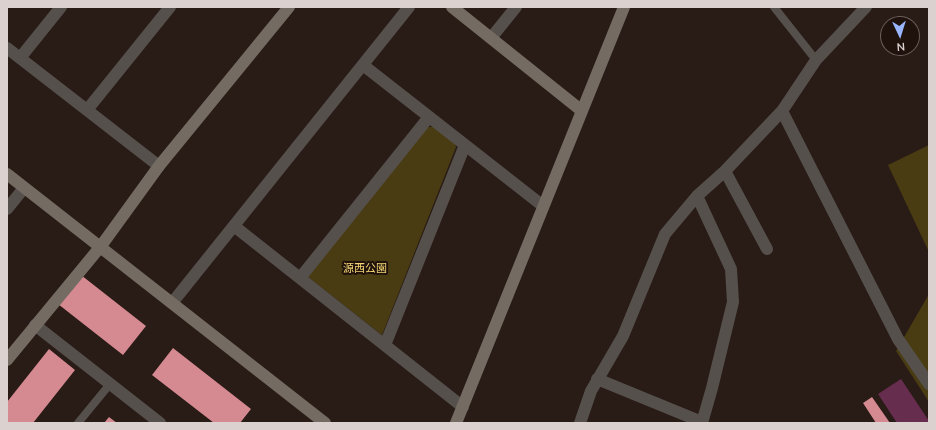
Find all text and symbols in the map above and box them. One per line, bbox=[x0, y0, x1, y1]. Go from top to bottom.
north arrow bbox=[880, 16, 920, 56]
text: N bbox=[896, 40, 905, 54]
park label: 源西公園 bbox=[343, 262, 387, 276]

